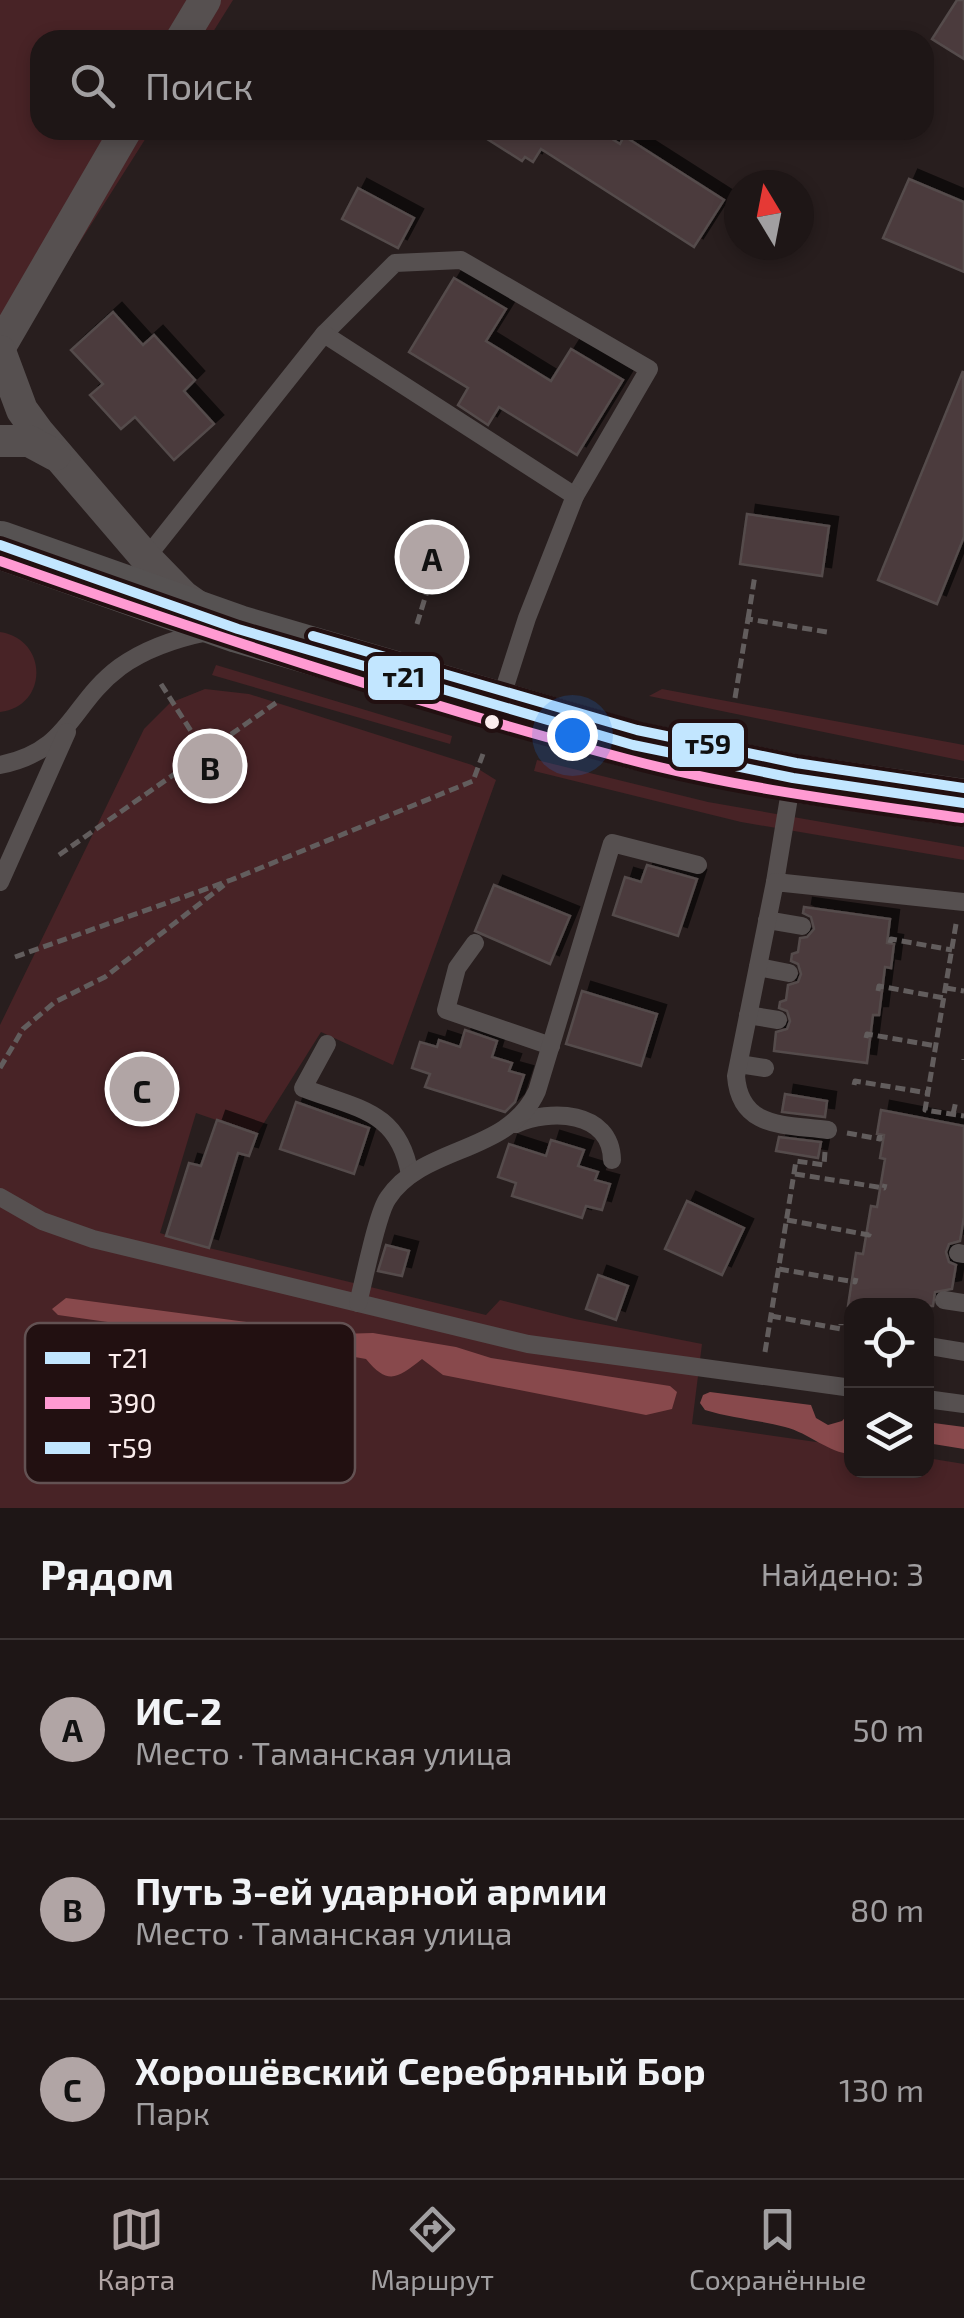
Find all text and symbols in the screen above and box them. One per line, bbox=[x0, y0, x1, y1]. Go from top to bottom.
search box bbox=[30, 30, 934, 140]
icon: search bbox=[65, 58, 120, 113]
text: Поиск bbox=[145, 62, 254, 108]
north arrow bbox=[724, 170, 814, 260]
pin: A bbox=[400, 520, 464, 594]
line badge: т21 bbox=[366, 654, 442, 702]
text: т21 bbox=[383, 659, 425, 693]
your location bbox=[547, 710, 598, 761]
unlabelled marker bbox=[482, 712, 502, 732]
line badge: т59 bbox=[670, 721, 746, 769]
text: т59 bbox=[685, 726, 731, 760]
pin: B bbox=[178, 728, 242, 804]
pin: C bbox=[110, 1052, 174, 1126]
map controls bbox=[844, 1298, 934, 1478]
button: locate bbox=[844, 1298, 934, 1388]
legend bbox=[25, 1323, 355, 1483]
text: т21 bbox=[108, 1340, 149, 1374]
text: 390 bbox=[108, 1385, 156, 1419]
button: layers bbox=[844, 1388, 934, 1478]
text: т59 bbox=[108, 1430, 153, 1464]
text: Рядом bbox=[40, 1548, 174, 1598]
text: Найдено: 3 bbox=[761, 1554, 924, 1592]
text: ИС-2 bbox=[135, 1687, 222, 1733]
text: A bbox=[62, 1710, 83, 1748]
text: 50 m bbox=[852, 1710, 924, 1748]
text: Место · Таманская улица bbox=[135, 1733, 513, 1771]
text: Путь 3-ей ударной армии bbox=[135, 1867, 608, 1913]
text: B bbox=[62, 1890, 83, 1928]
text: 80 m bbox=[850, 1890, 924, 1928]
text: Место · Таманская улица bbox=[135, 1913, 513, 1951]
text: Хорошёвский Серебряный Бор bbox=[135, 2047, 706, 2093]
text: C bbox=[63, 2070, 82, 2108]
text: 130 m bbox=[839, 2070, 924, 2108]
text: Парк bbox=[135, 2093, 210, 2131]
tab: Карта bbox=[98, 2202, 175, 2296]
tab: Маршрут bbox=[370, 2202, 494, 2296]
tab: Сохранённые bbox=[689, 2202, 866, 2296]

